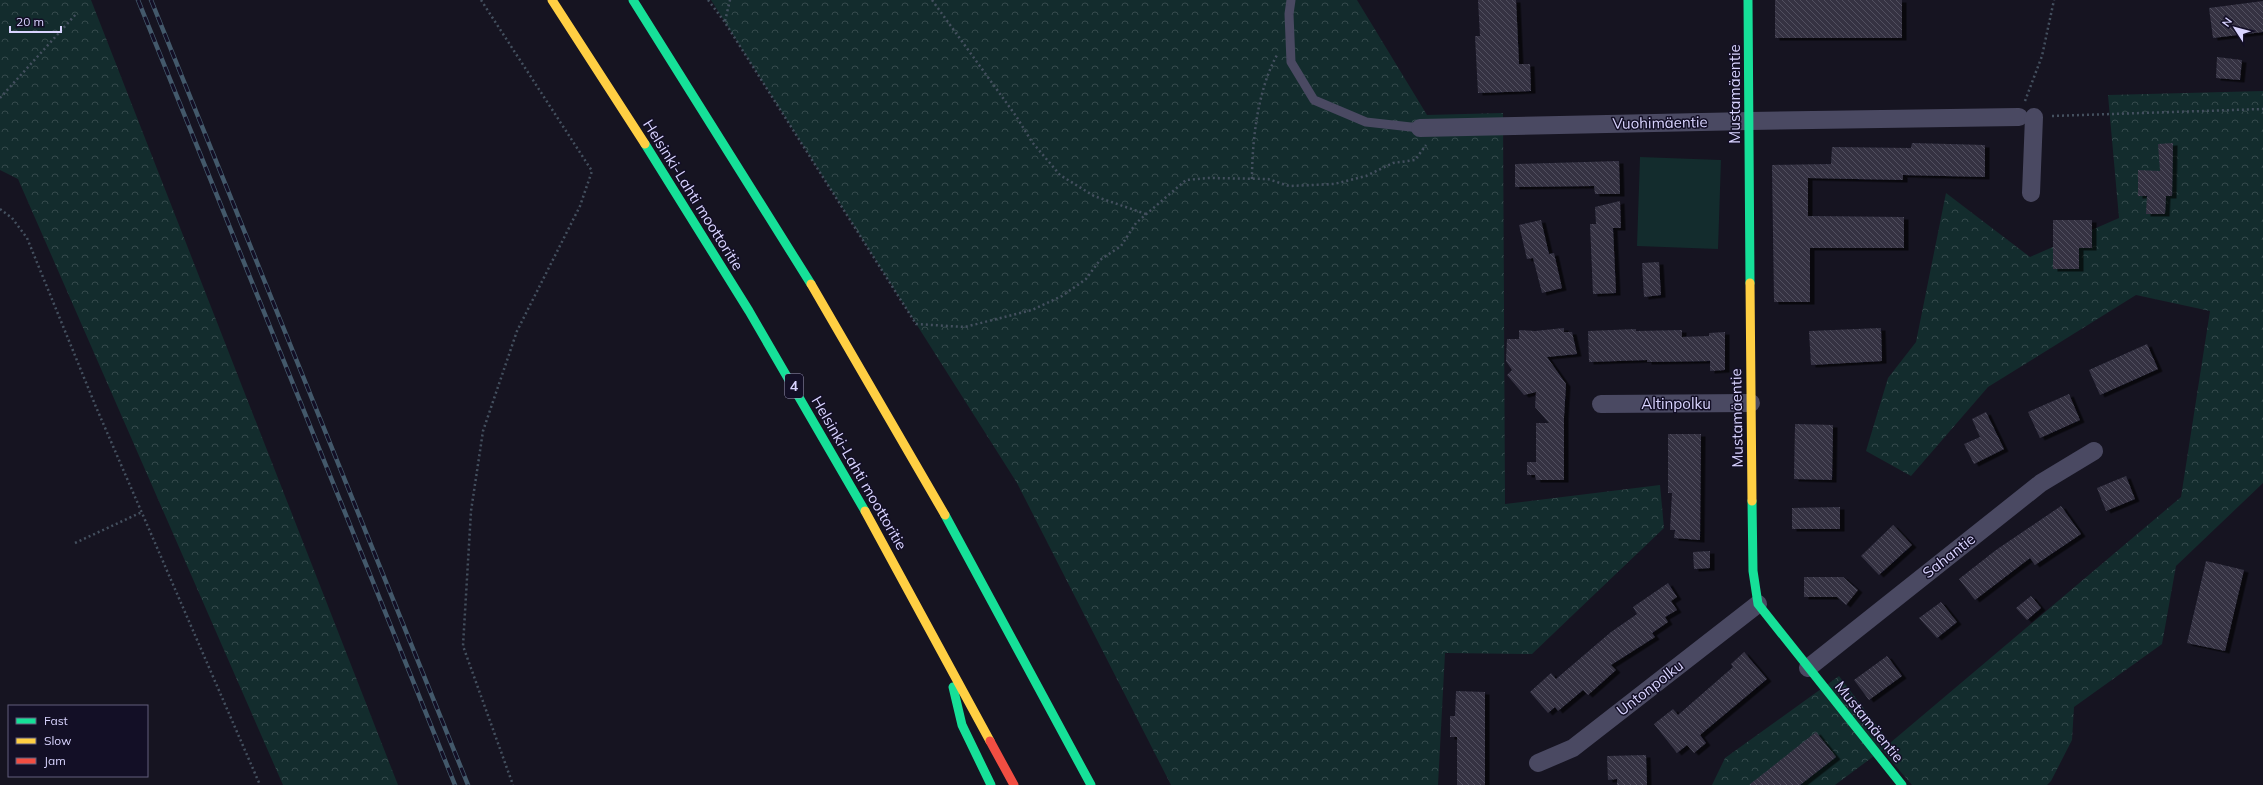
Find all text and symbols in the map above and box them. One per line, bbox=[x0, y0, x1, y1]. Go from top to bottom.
scale bar bbox=[10, 8, 61, 34]
north arrow bbox=[2215, 8, 2255, 48]
text: 20 m bbox=[16, 14, 44, 29]
text: N bbox=[2219, 15, 2235, 30]
street label: Mustamäentie bbox=[1725, 44, 1744, 144]
street label: Vuohimäentie bbox=[1612, 112, 1708, 133]
street label: Helsinki-Lahti moottoritie bbox=[639, 116, 748, 274]
street label: Mustamäentie bbox=[1726, 368, 1747, 468]
road number: 4 bbox=[785, 374, 803, 398]
street label: Helsinki-Lahti moottoritie bbox=[808, 392, 911, 553]
street label: Altinpolku bbox=[1641, 394, 1711, 413]
street label: Sahantie bbox=[1918, 529, 1979, 582]
street label: Untonpolku bbox=[1612, 656, 1687, 720]
street label: Mustamäentie bbox=[1831, 677, 1908, 766]
legend bbox=[8, 705, 148, 777]
text: Fast bbox=[44, 713, 68, 728]
text: Slow bbox=[44, 733, 72, 748]
text: Jam bbox=[44, 753, 66, 768]

